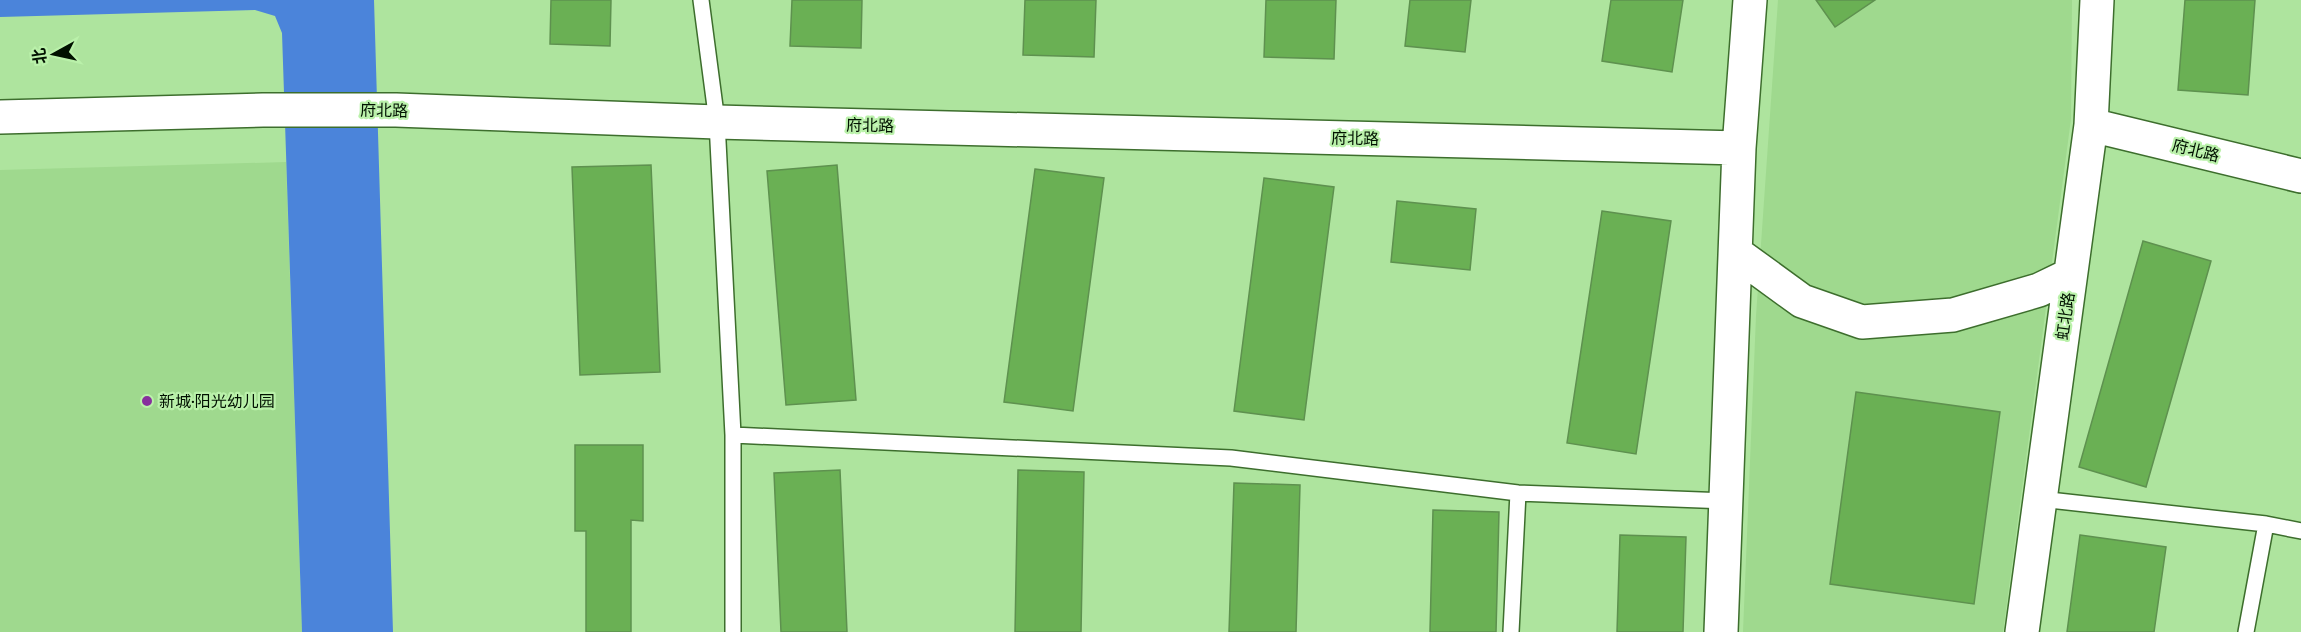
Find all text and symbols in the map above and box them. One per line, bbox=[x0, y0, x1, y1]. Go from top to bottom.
north arrow bbox=[24, 24, 84, 84]
text: 北 bbox=[29, 47, 50, 65]
street label: 府北路 bbox=[360, 101, 408, 120]
street label: 府北路 bbox=[846, 116, 894, 135]
street label: 府北路 bbox=[1331, 129, 1379, 148]
street label: 府北路 bbox=[2170, 135, 2221, 166]
street label: 虹北路 bbox=[2053, 291, 2078, 341]
place label: 新城·阳光幼儿园 bbox=[159, 392, 275, 411]
marker: 新城·阳光幼儿园 bbox=[140, 394, 154, 408]

